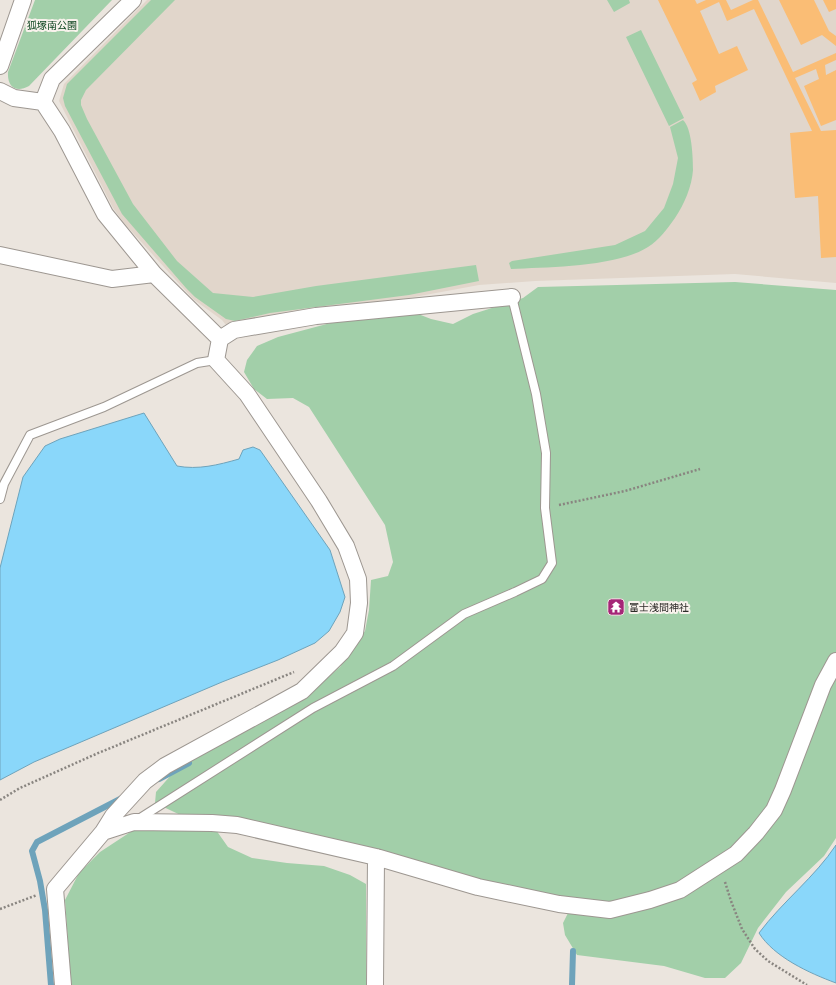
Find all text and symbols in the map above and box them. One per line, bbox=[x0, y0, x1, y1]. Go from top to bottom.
park label: 狐塚南公園 bbox=[27, 19, 77, 32]
temple icon: 富士浅間神社 bbox=[606, 597, 626, 617]
place label: 富士浅間神社 bbox=[629, 601, 689, 614]

